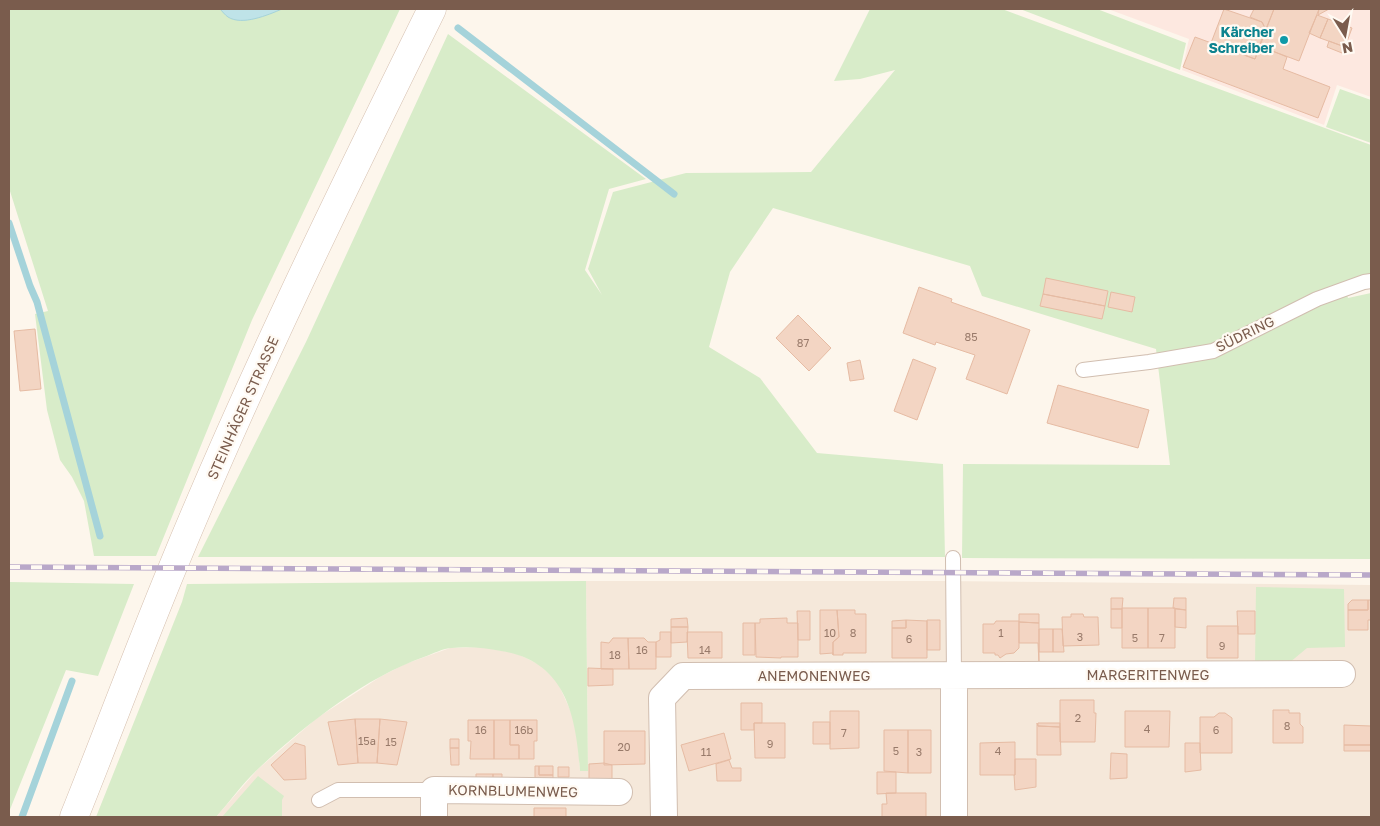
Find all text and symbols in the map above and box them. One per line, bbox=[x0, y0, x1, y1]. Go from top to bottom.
north arrow bbox=[1320, 10, 1370, 60]
place label: Kärcher Schreiber bbox=[1208, 23, 1275, 56]
marker: Kärcher Schreiber bbox=[1278, 34, 1290, 46]
text: N bbox=[1341, 39, 1354, 58]
street label: SÜDRING bbox=[1213, 312, 1277, 355]
house number: 85 bbox=[964, 330, 978, 343]
street label: STEINHÄGER STRASSE bbox=[203, 334, 282, 482]
house number: 87 bbox=[797, 336, 809, 349]
house number: 10 bbox=[824, 626, 836, 639]
house number: 8 bbox=[850, 626, 857, 639]
house number: 1 bbox=[998, 626, 1004, 639]
house number: 3 bbox=[1077, 630, 1083, 643]
house number: 5 bbox=[1132, 631, 1138, 644]
house number: 7 bbox=[1159, 631, 1165, 644]
house number: 6 bbox=[906, 632, 913, 645]
house number: 9 bbox=[1219, 639, 1225, 652]
house number: 16 bbox=[636, 643, 648, 656]
house number: 14 bbox=[699, 643, 711, 656]
house number: 18 bbox=[609, 648, 621, 661]
street label: MARGERITENWEG bbox=[1087, 666, 1210, 683]
street label: ANEMONENWEG bbox=[758, 667, 870, 684]
house number: 2 bbox=[1075, 711, 1081, 724]
house number: 8 bbox=[1284, 719, 1291, 732]
house number: 4 bbox=[1144, 722, 1151, 735]
house number: 16 bbox=[475, 723, 487, 736]
house number: 16b bbox=[515, 723, 534, 736]
house number: 6 bbox=[1213, 723, 1220, 736]
house number: 7 bbox=[841, 726, 847, 739]
house number: 15a bbox=[358, 734, 376, 747]
house number: 15 bbox=[385, 735, 397, 748]
house number: 9 bbox=[767, 737, 773, 750]
house number: 20 bbox=[617, 740, 631, 753]
house number: 5 bbox=[893, 744, 899, 757]
house number: 4 bbox=[995, 744, 1002, 757]
house number: 11 bbox=[701, 745, 711, 758]
house number: 3 bbox=[916, 745, 922, 758]
street label: KORNBLUMENWEG bbox=[448, 781, 578, 800]

